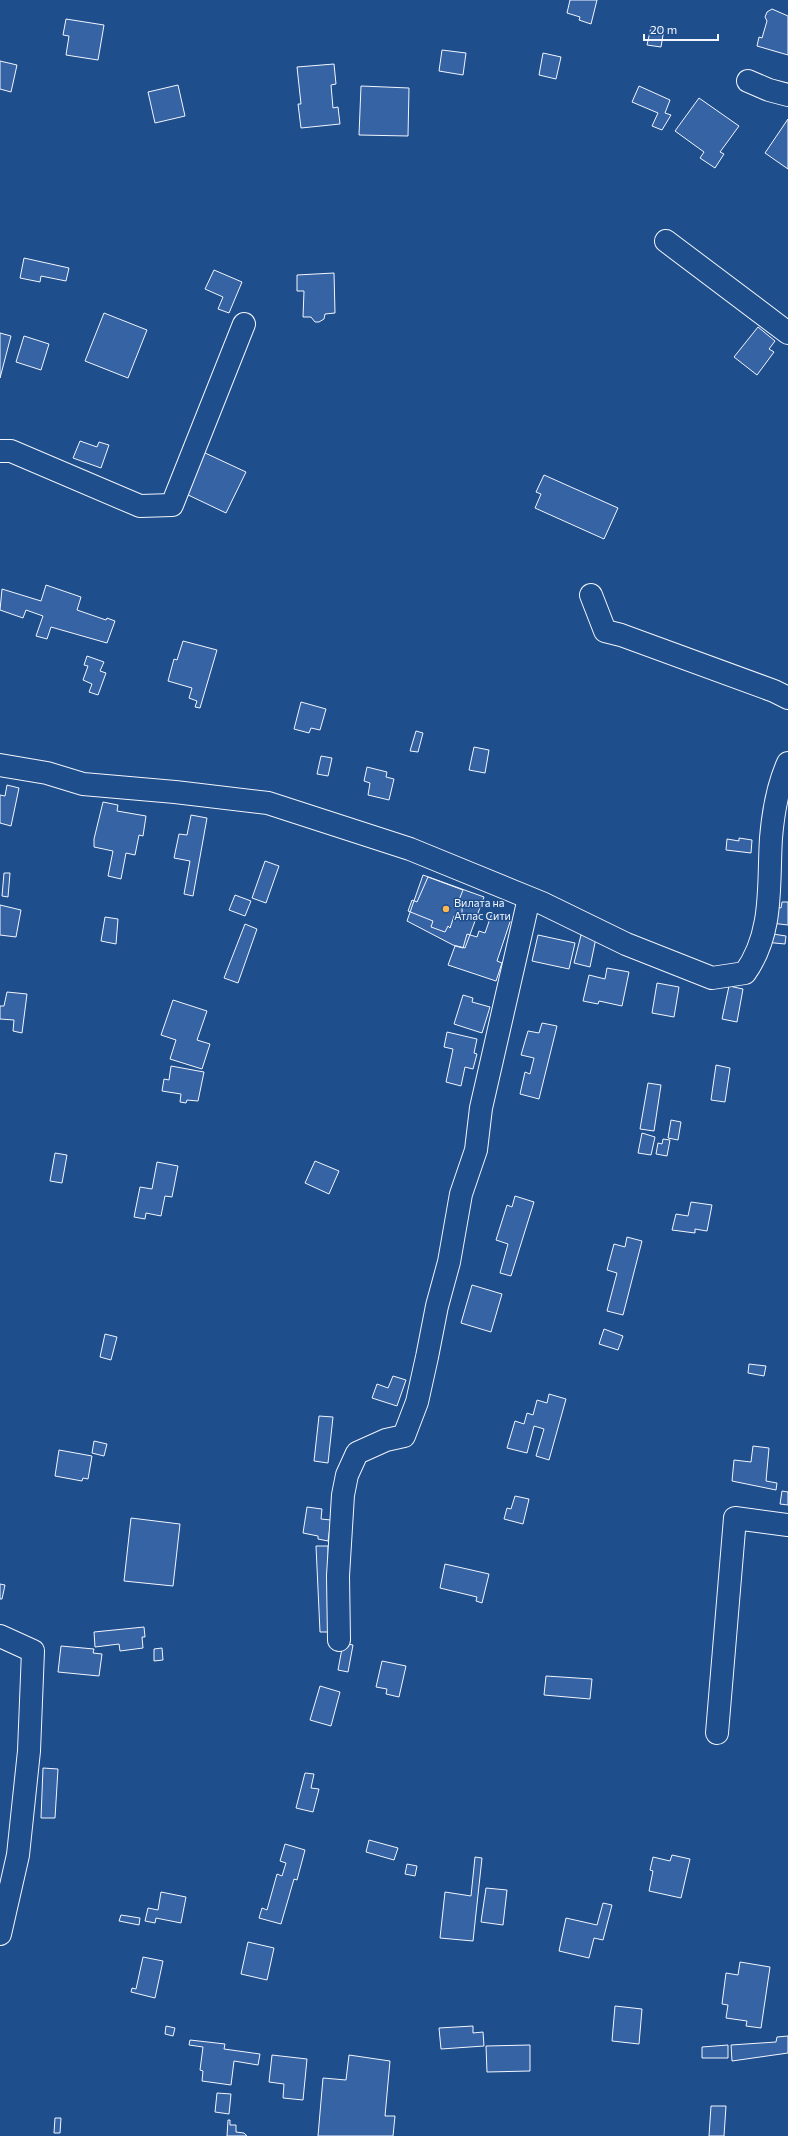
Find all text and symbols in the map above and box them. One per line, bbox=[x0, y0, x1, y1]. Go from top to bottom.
scale bar bbox=[644, 16, 718, 42]
text: 20 m bbox=[650, 22, 677, 36]
place label: Вилата на Атлас Сити bbox=[454, 896, 511, 922]
marker: Вилата на Атлас Сити bbox=[441, 904, 451, 914]

